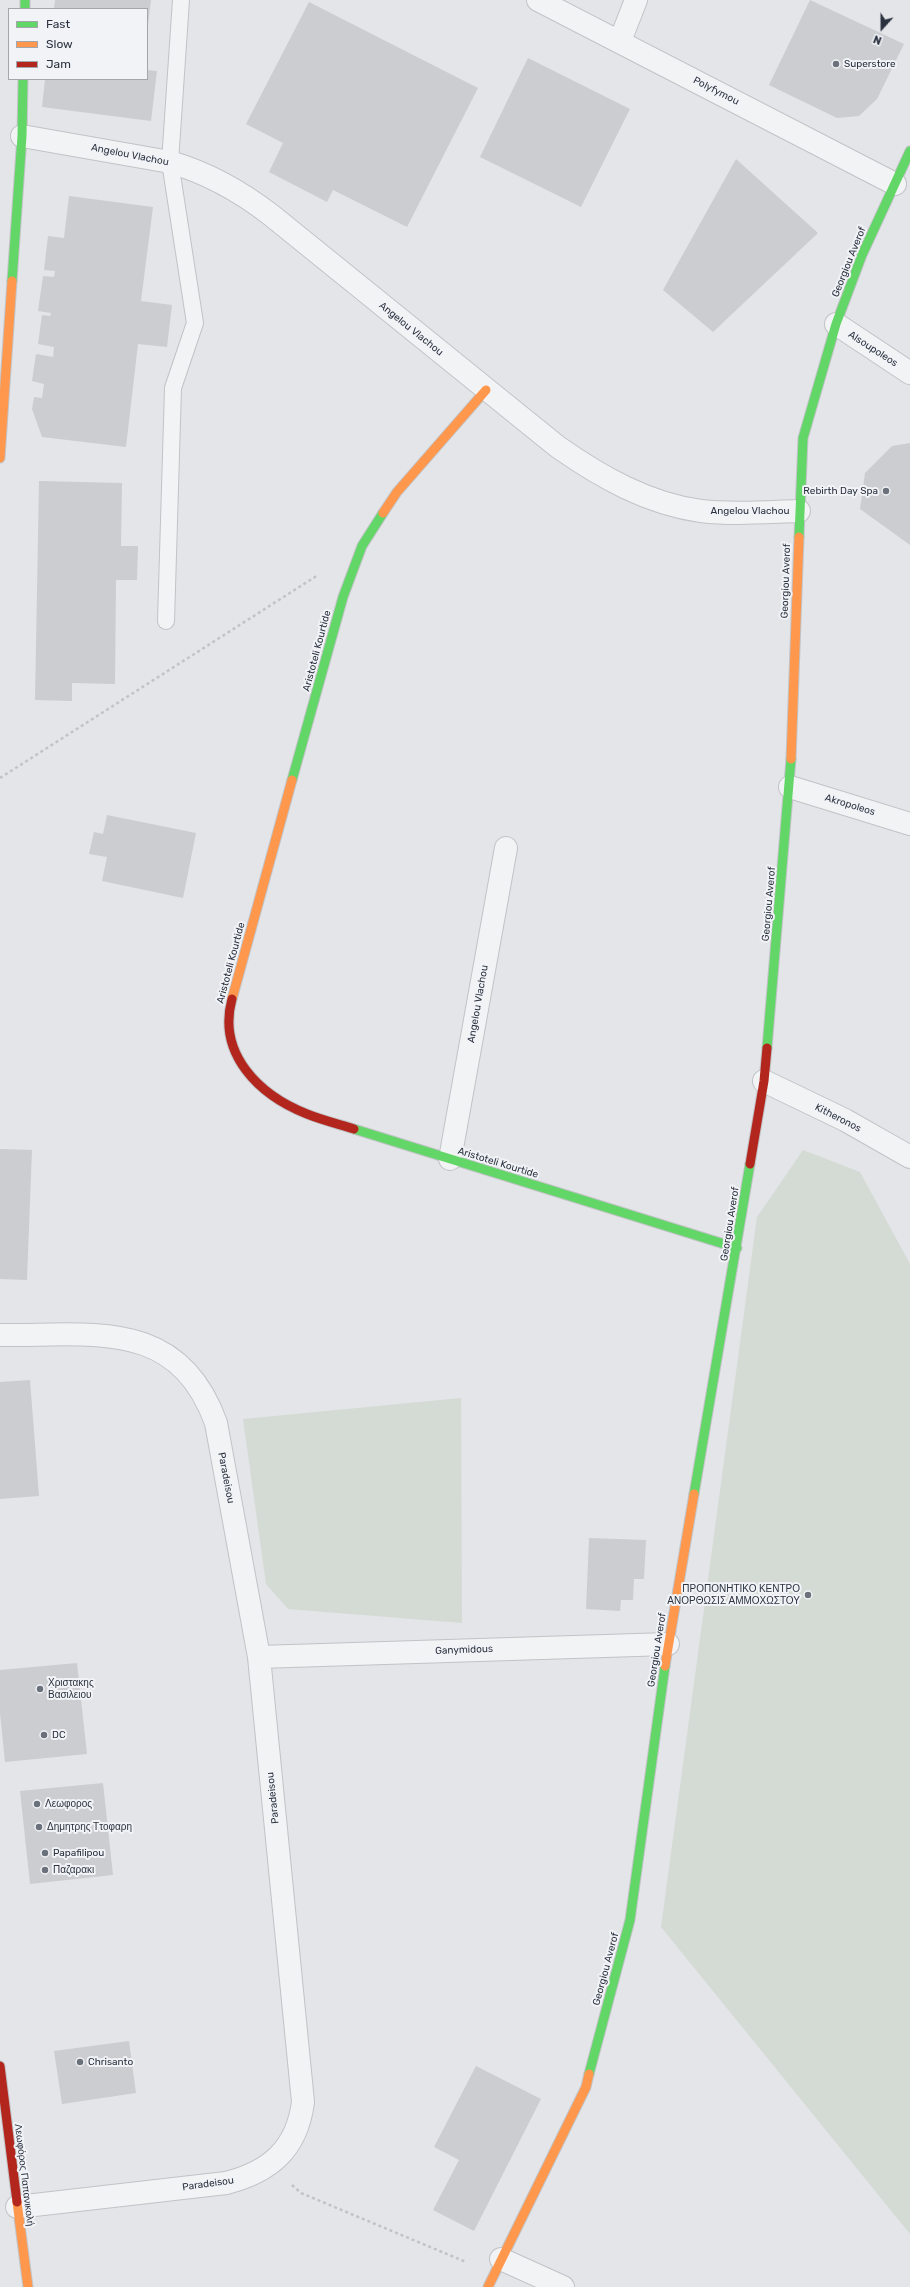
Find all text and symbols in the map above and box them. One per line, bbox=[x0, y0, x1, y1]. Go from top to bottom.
legend bbox=[8, 8, 148, 80]
north arrow bbox=[862, 8, 902, 48]
text: Fast bbox=[46, 17, 70, 31]
text: N bbox=[872, 32, 884, 47]
text: Slow bbox=[46, 37, 73, 51]
text: Jam bbox=[46, 57, 71, 71]
place label: Superstore bbox=[844, 58, 896, 70]
marker: Superstore bbox=[831, 59, 841, 69]
street label: Polyfymou bbox=[691, 74, 741, 108]
street label: Angelou Vlachou bbox=[90, 142, 170, 168]
street label: Georgiou Averof bbox=[829, 225, 869, 299]
street label: Angelou Vlachou bbox=[377, 300, 445, 358]
street label: Alsoupoleos bbox=[846, 329, 900, 369]
place label: Rebirth Day Spa bbox=[803, 485, 878, 497]
marker: Rebirth Day Spa bbox=[881, 486, 891, 496]
street label: Angelou Vlachou bbox=[711, 505, 789, 517]
street label: Georgiou Averof bbox=[779, 543, 793, 619]
street label: Aristoteli Kourtide bbox=[300, 609, 334, 693]
street label: Akropoleos bbox=[823, 792, 877, 818]
street label: Georgiou Averof bbox=[760, 866, 778, 942]
street label: Aristoteli Kourtide bbox=[214, 921, 248, 1005]
street label: Angelou Vlachou bbox=[465, 964, 491, 1044]
street label: Kitheronos bbox=[813, 1101, 863, 1135]
street label: Aristoteli Kourtide bbox=[456, 1145, 540, 1181]
street label: Georgiou Averof bbox=[718, 1186, 742, 1262]
street label: Paradeisou bbox=[215, 1451, 237, 1505]
place label: ΠΡΟΠΟΝΗΤΙΚΟ ΚΕΝΤΡΟ ΑΝΟΡΘΩΣΙΣ ΑΜΜΟΧΩΣΤΟΥ bbox=[667, 1583, 800, 1606]
marker: ΠΡΟΠΟΝΗΤΙΚΟ ΚΕΝΤΡΟ ΑΝΟΡΘΩΣΙΣ ΑΜΜΟΧΩΣΤΟΥ bbox=[803, 1590, 813, 1600]
street label: Georgiou Averof bbox=[645, 1612, 669, 1688]
street label: Ganymidous bbox=[435, 1643, 493, 1657]
place label: Χριστακης Βασιλειου bbox=[48, 1677, 94, 1700]
marker: Χριστακης Βασιλειου bbox=[35, 1684, 45, 1694]
place label: DC bbox=[52, 1729, 66, 1741]
marker: DC bbox=[39, 1730, 49, 1740]
street label: Paradeisou bbox=[264, 1772, 282, 1824]
place label: Λεωφορος bbox=[45, 1798, 92, 1810]
marker: Λεωφορος bbox=[32, 1799, 42, 1809]
place label: Δημητρης Ττοφαρη bbox=[47, 1821, 132, 1833]
marker: Δημητρης Ττοφαρη bbox=[34, 1822, 44, 1832]
place label: Papafilipou bbox=[53, 1847, 104, 1859]
marker: Papafilipou bbox=[40, 1848, 50, 1858]
place label: Παζαρακι bbox=[53, 1864, 94, 1876]
marker: Παζαρακι bbox=[40, 1865, 50, 1875]
street label: Georgiou Averof bbox=[590, 1931, 622, 2007]
place label: Chrisanto bbox=[88, 2056, 133, 2068]
marker: Chrisanto bbox=[75, 2057, 85, 2067]
street label: Λεωφόρος Παπανικολή bbox=[12, 2123, 36, 2227]
street label: Paradeisou bbox=[181, 2174, 235, 2194]

